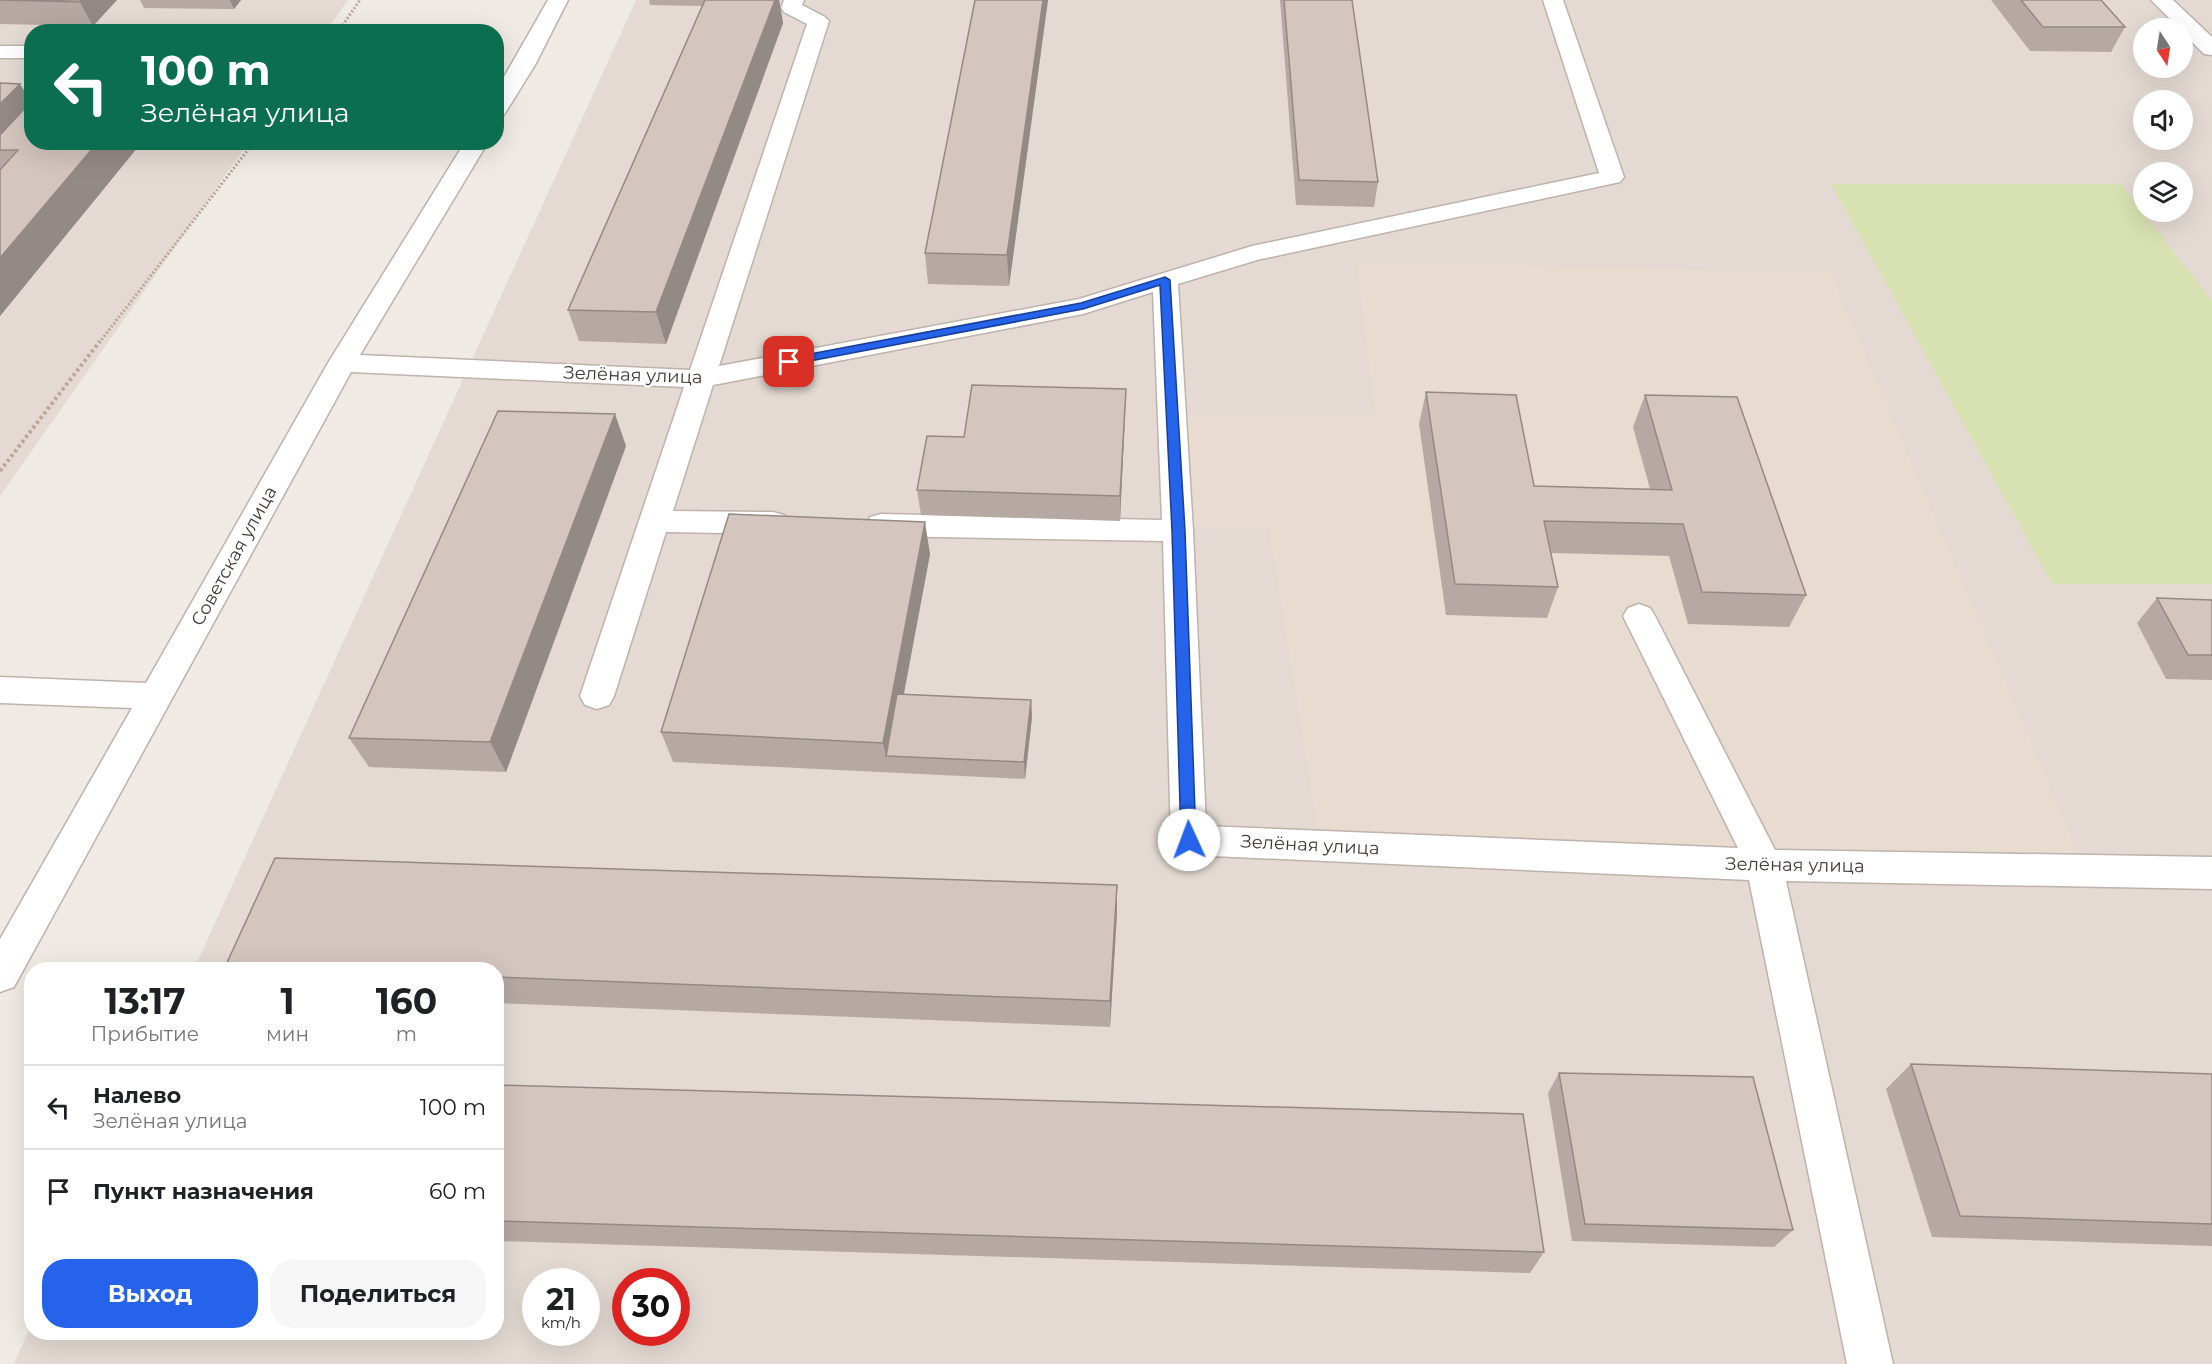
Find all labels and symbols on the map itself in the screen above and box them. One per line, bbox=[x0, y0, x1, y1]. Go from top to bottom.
north arrow bbox=[2133, 18, 2193, 78]
pin bbox=[763, 336, 814, 387]
street label: Зелёная улица bbox=[563, 362, 703, 388]
street label: Советская улица bbox=[186, 482, 282, 630]
position arrow bbox=[1157, 808, 1221, 872]
street label: Зелёная улица bbox=[1240, 830, 1380, 860]
street label: Зелёная улица bbox=[1725, 853, 1865, 877]
speed limit sign: 30 bbox=[612, 1268, 690, 1346]

